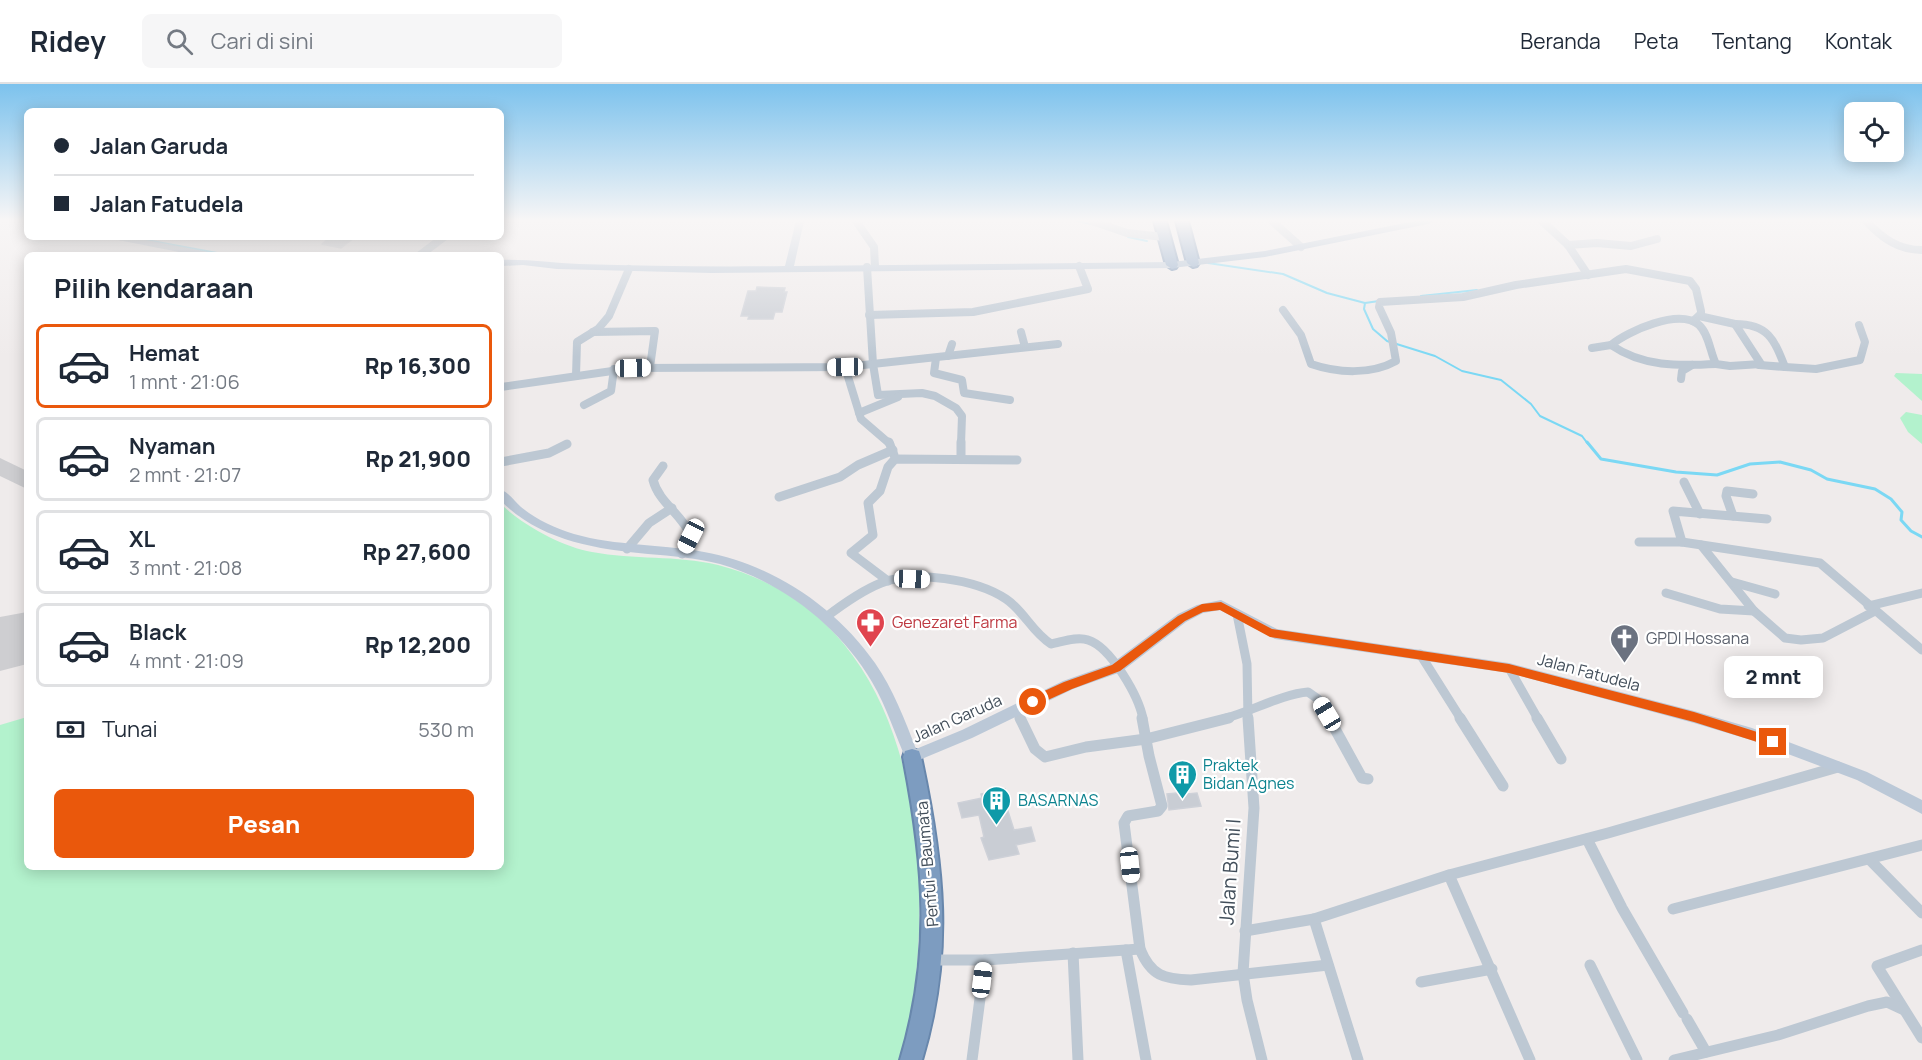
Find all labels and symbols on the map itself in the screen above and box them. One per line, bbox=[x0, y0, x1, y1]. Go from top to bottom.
car bbox=[827, 358, 863, 376]
car bbox=[615, 359, 651, 377]
car bbox=[675, 516, 707, 556]
car bbox=[894, 569, 930, 589]
pharmacy icon: Genezaret Farma bbox=[855, 606, 887, 648]
place label: Genezaret Farma bbox=[892, 611, 1018, 633]
church icon: GPDI Hossana bbox=[1609, 622, 1641, 664]
place label: GPDI Hossana bbox=[1646, 627, 1749, 649]
street label: Jalan Fatudela bbox=[1535, 648, 1643, 696]
callout: 2 mnt bbox=[1724, 655, 1822, 697]
route start bbox=[1019, 688, 1046, 715]
street label: Jalan Garuda bbox=[909, 689, 1005, 747]
car bbox=[1310, 694, 1344, 734]
route end bbox=[1759, 728, 1786, 755]
place label: Praktek Bidan Agnes bbox=[1203, 754, 1294, 794]
building icon: Praktek Bidan Agnes bbox=[1166, 758, 1198, 800]
building icon: BASARNAS bbox=[981, 784, 1013, 826]
place label: BASARNAS bbox=[1018, 789, 1098, 811]
street label: Penfui - Baumata bbox=[911, 800, 943, 928]
street label: Jalan Bumi I bbox=[1212, 818, 1247, 926]
car bbox=[1119, 846, 1141, 884]
car bbox=[971, 961, 993, 999]

